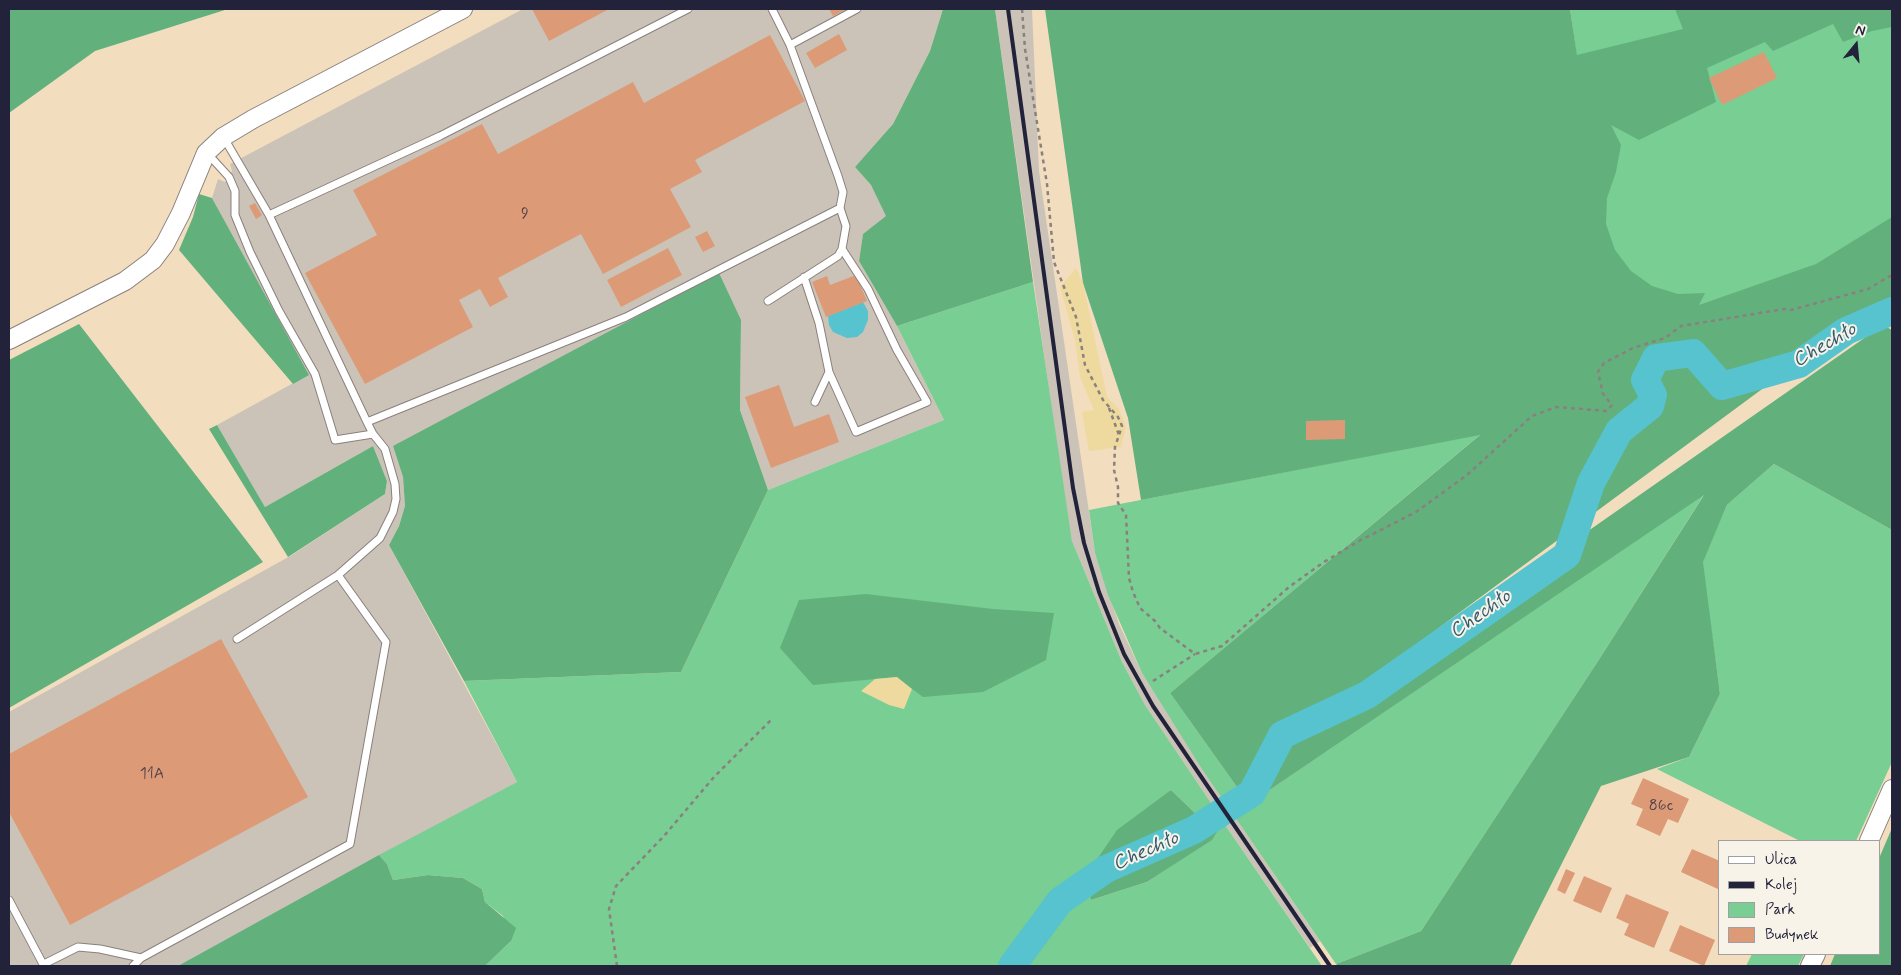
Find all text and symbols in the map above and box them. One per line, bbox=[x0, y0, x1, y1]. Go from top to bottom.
north arrow bbox=[1831, 20, 1881, 70]
text: N bbox=[1853, 21, 1867, 41]
house number: 9 bbox=[521, 205, 529, 225]
water label: Chechło bbox=[1789, 318, 1861, 374]
water label: Chechło bbox=[1446, 585, 1516, 645]
house number: 11A bbox=[140, 765, 164, 785]
house number: 86c bbox=[1649, 797, 1673, 817]
water label: Chechło bbox=[1109, 827, 1183, 877]
legend bbox=[1718, 840, 1881, 955]
text: Ulica bbox=[1765, 850, 1797, 870]
text: Kolej bbox=[1765, 875, 1797, 895]
text: Park bbox=[1765, 900, 1795, 920]
text: Budynek bbox=[1765, 925, 1819, 945]

